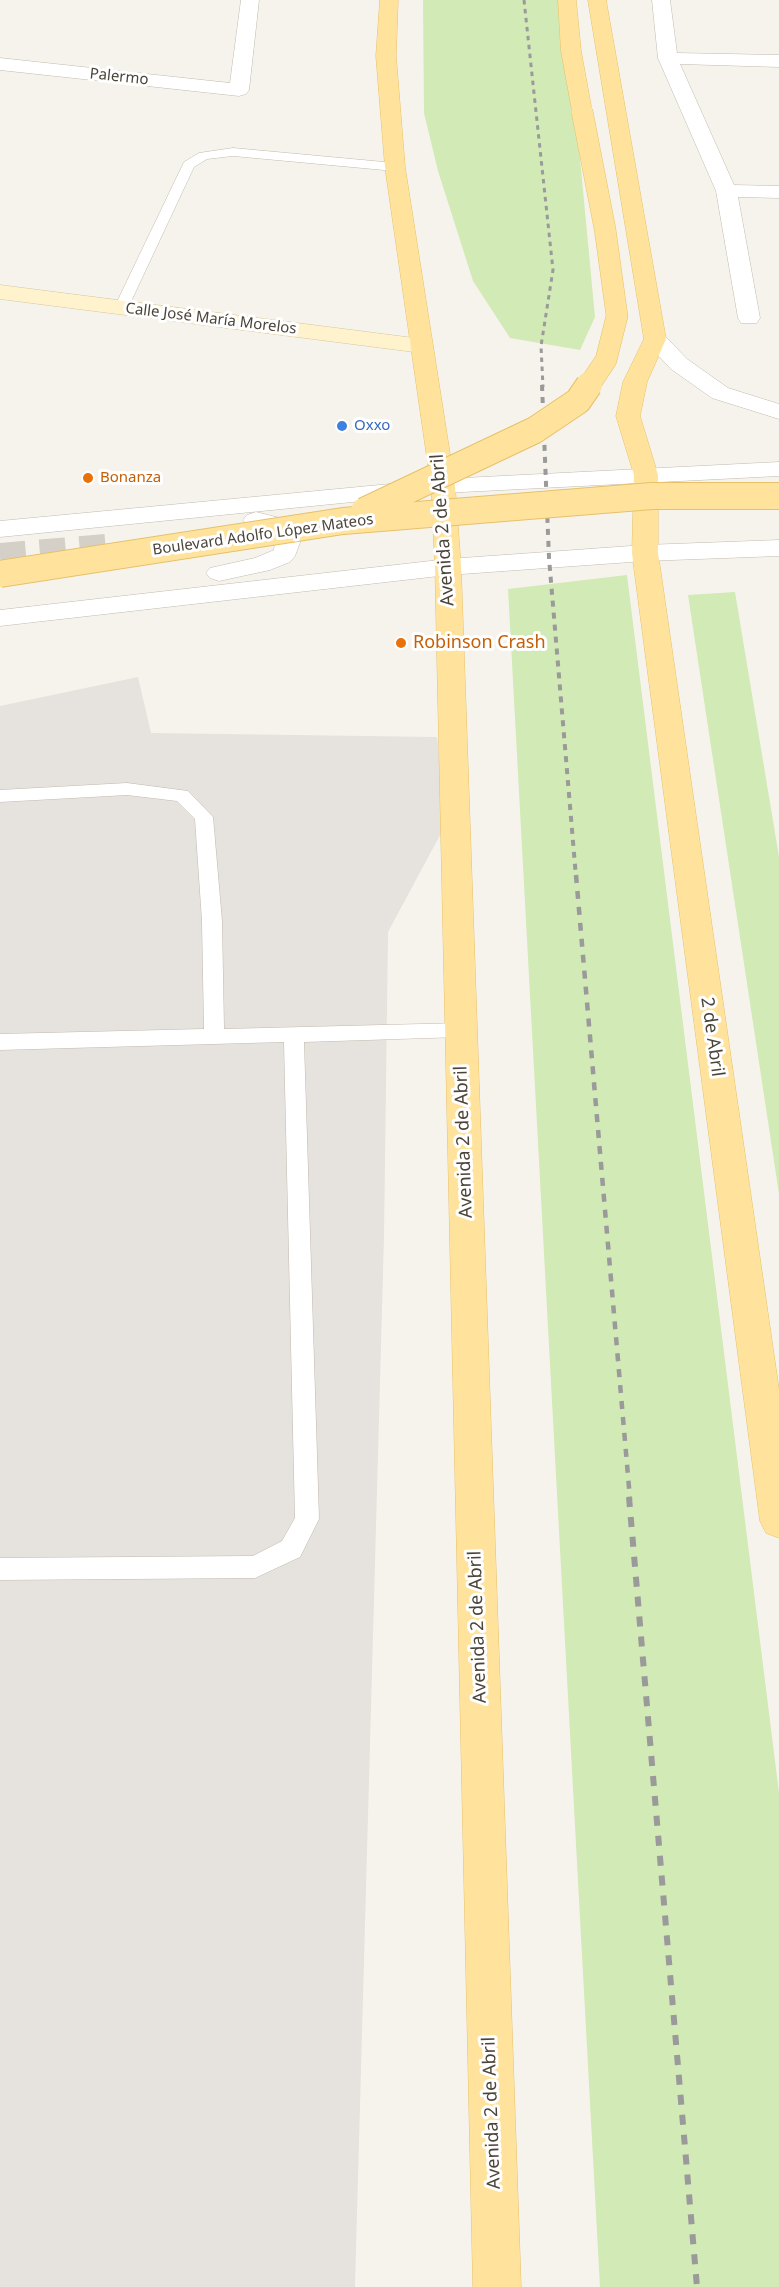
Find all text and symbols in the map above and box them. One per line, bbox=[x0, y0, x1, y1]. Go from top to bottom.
street label: Palermo bbox=[89, 65, 149, 89]
street label: Calle José María Morelos bbox=[124, 300, 298, 338]
place label: Oxxo bbox=[354, 417, 390, 435]
marker: Oxxo bbox=[335, 419, 349, 433]
street label: Avenida 2 de Abril bbox=[427, 453, 459, 607]
place label: Bonanza bbox=[100, 469, 161, 487]
marker: Bonanza bbox=[81, 471, 95, 485]
street label: Boulevard Adolfo López Mateos bbox=[152, 511, 374, 559]
place label: Robinson Crash bbox=[413, 632, 546, 654]
marker: Robinson Crash bbox=[394, 636, 408, 650]
street label: 2 de Abril bbox=[696, 996, 728, 1078]
street label: Avenida 2 de Abril bbox=[451, 1065, 477, 1219]
street label: Avenida 2 de Abril bbox=[465, 1550, 491, 1704]
street label: Avenida 2 de Abril bbox=[479, 2036, 505, 2190]

